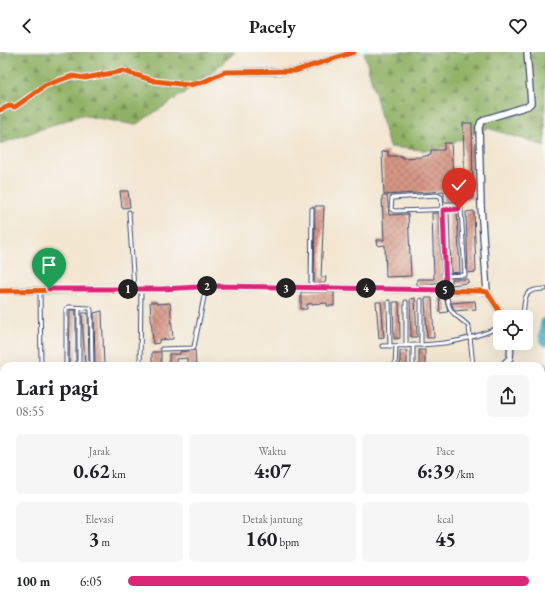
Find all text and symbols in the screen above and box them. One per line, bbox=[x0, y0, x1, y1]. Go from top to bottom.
icon: back bbox=[16, 15, 38, 37]
text: Pacely bbox=[249, 15, 296, 38]
icon: heart bbox=[507, 15, 529, 37]
pin bbox=[442, 168, 476, 209]
icon: check bbox=[448, 174, 470, 196]
pin bbox=[32, 248, 66, 289]
icon: arrive bbox=[38, 254, 60, 276]
pin: 2 bbox=[197, 276, 217, 296]
pin: 3 bbox=[276, 278, 296, 298]
pin: 4 bbox=[356, 278, 376, 298]
pin: 1 bbox=[118, 279, 138, 299]
text: 2 bbox=[204, 279, 210, 293]
pin: 5 bbox=[435, 280, 455, 300]
text: 3 bbox=[283, 281, 289, 295]
text: 4 bbox=[363, 281, 369, 295]
text: 1 bbox=[125, 282, 131, 296]
text: 5 bbox=[442, 283, 448, 297]
map controls bbox=[493, 310, 533, 350]
button: locate bbox=[493, 310, 533, 350]
text: Lari pagi bbox=[16, 373, 99, 402]
button: share bbox=[487, 375, 529, 417]
text: 08:55 bbox=[16, 403, 44, 420]
text: Jarak bbox=[89, 444, 110, 458]
text: Waktu bbox=[259, 444, 286, 458]
text: Pace bbox=[436, 444, 455, 458]
text: 0.62 bbox=[73, 458, 110, 484]
text: 4:07 bbox=[254, 458, 291, 484]
text: 6:39 bbox=[417, 458, 454, 484]
text: km bbox=[110, 467, 126, 481]
text: /km bbox=[454, 467, 474, 481]
text: Elevasi bbox=[85, 512, 114, 526]
text: Detak jantung bbox=[242, 512, 303, 526]
text: kcal bbox=[437, 512, 454, 526]
text: 3 bbox=[89, 526, 99, 552]
text: 160 bbox=[246, 526, 277, 552]
text: 45 bbox=[435, 526, 456, 552]
text: m bbox=[99, 535, 110, 549]
text: bpm bbox=[277, 535, 299, 549]
text: 100 m bbox=[16, 573, 50, 590]
text: 6:05 bbox=[80, 573, 102, 590]

